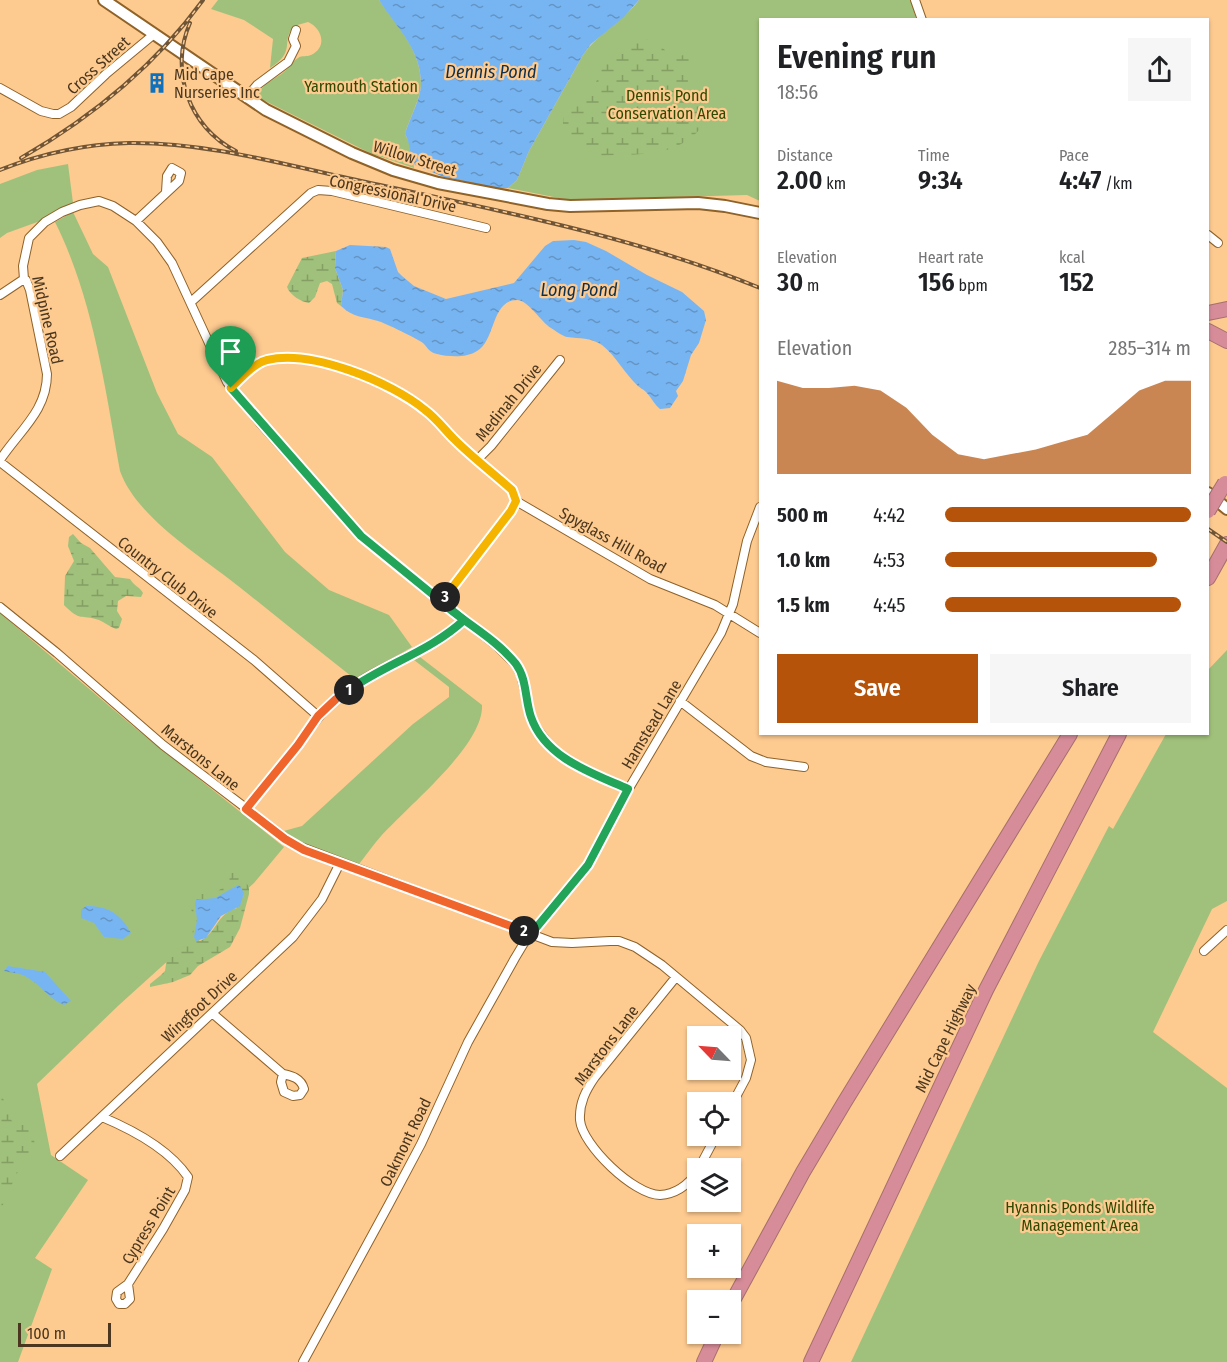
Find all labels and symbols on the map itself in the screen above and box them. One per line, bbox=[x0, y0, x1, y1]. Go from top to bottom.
street label: Cross Street bbox=[63, 32, 134, 99]
water label: Dennis Pond bbox=[445, 61, 537, 83]
place label: Mid Cape Nurseries Inc bbox=[174, 65, 260, 102]
building icon: Mid Cape Nurseries Inc bbox=[145, 71, 169, 95]
park label: Yarmouth Station bbox=[304, 77, 418, 96]
park label: Dennis Pond Conservation Area bbox=[608, 86, 727, 123]
street label: Willow Street bbox=[371, 137, 460, 180]
street label: Congressional Drive bbox=[328, 171, 458, 216]
street label: Midpine Road bbox=[28, 274, 67, 366]
water label: Long Pond bbox=[540, 279, 618, 301]
pin bbox=[205, 326, 256, 388]
street label: Medinah Drive bbox=[471, 360, 545, 445]
street label: Spyglass Hill Road bbox=[556, 503, 670, 578]
street label: Country Club Drive bbox=[114, 533, 221, 622]
pin: 3 bbox=[430, 582, 460, 612]
pin: 1 bbox=[334, 675, 364, 705]
street label: Hamstead Lane bbox=[617, 676, 686, 772]
street label: Marstons Lane bbox=[158, 720, 244, 795]
pin: 2 bbox=[509, 916, 539, 946]
street label: Wingfoot Drive bbox=[158, 966, 241, 1046]
street label: Mid Cape Highway bbox=[911, 980, 980, 1096]
street label: Marstons Lane bbox=[570, 1002, 643, 1089]
north arrow bbox=[687, 1026, 741, 1080]
street label: Oakmont Road bbox=[376, 1095, 435, 1190]
street label: Cypress Point bbox=[118, 1182, 179, 1268]
park label: Hyannis Ponds Wildlife Management Area bbox=[1005, 1198, 1155, 1235]
scale bar bbox=[18, 1320, 111, 1348]

